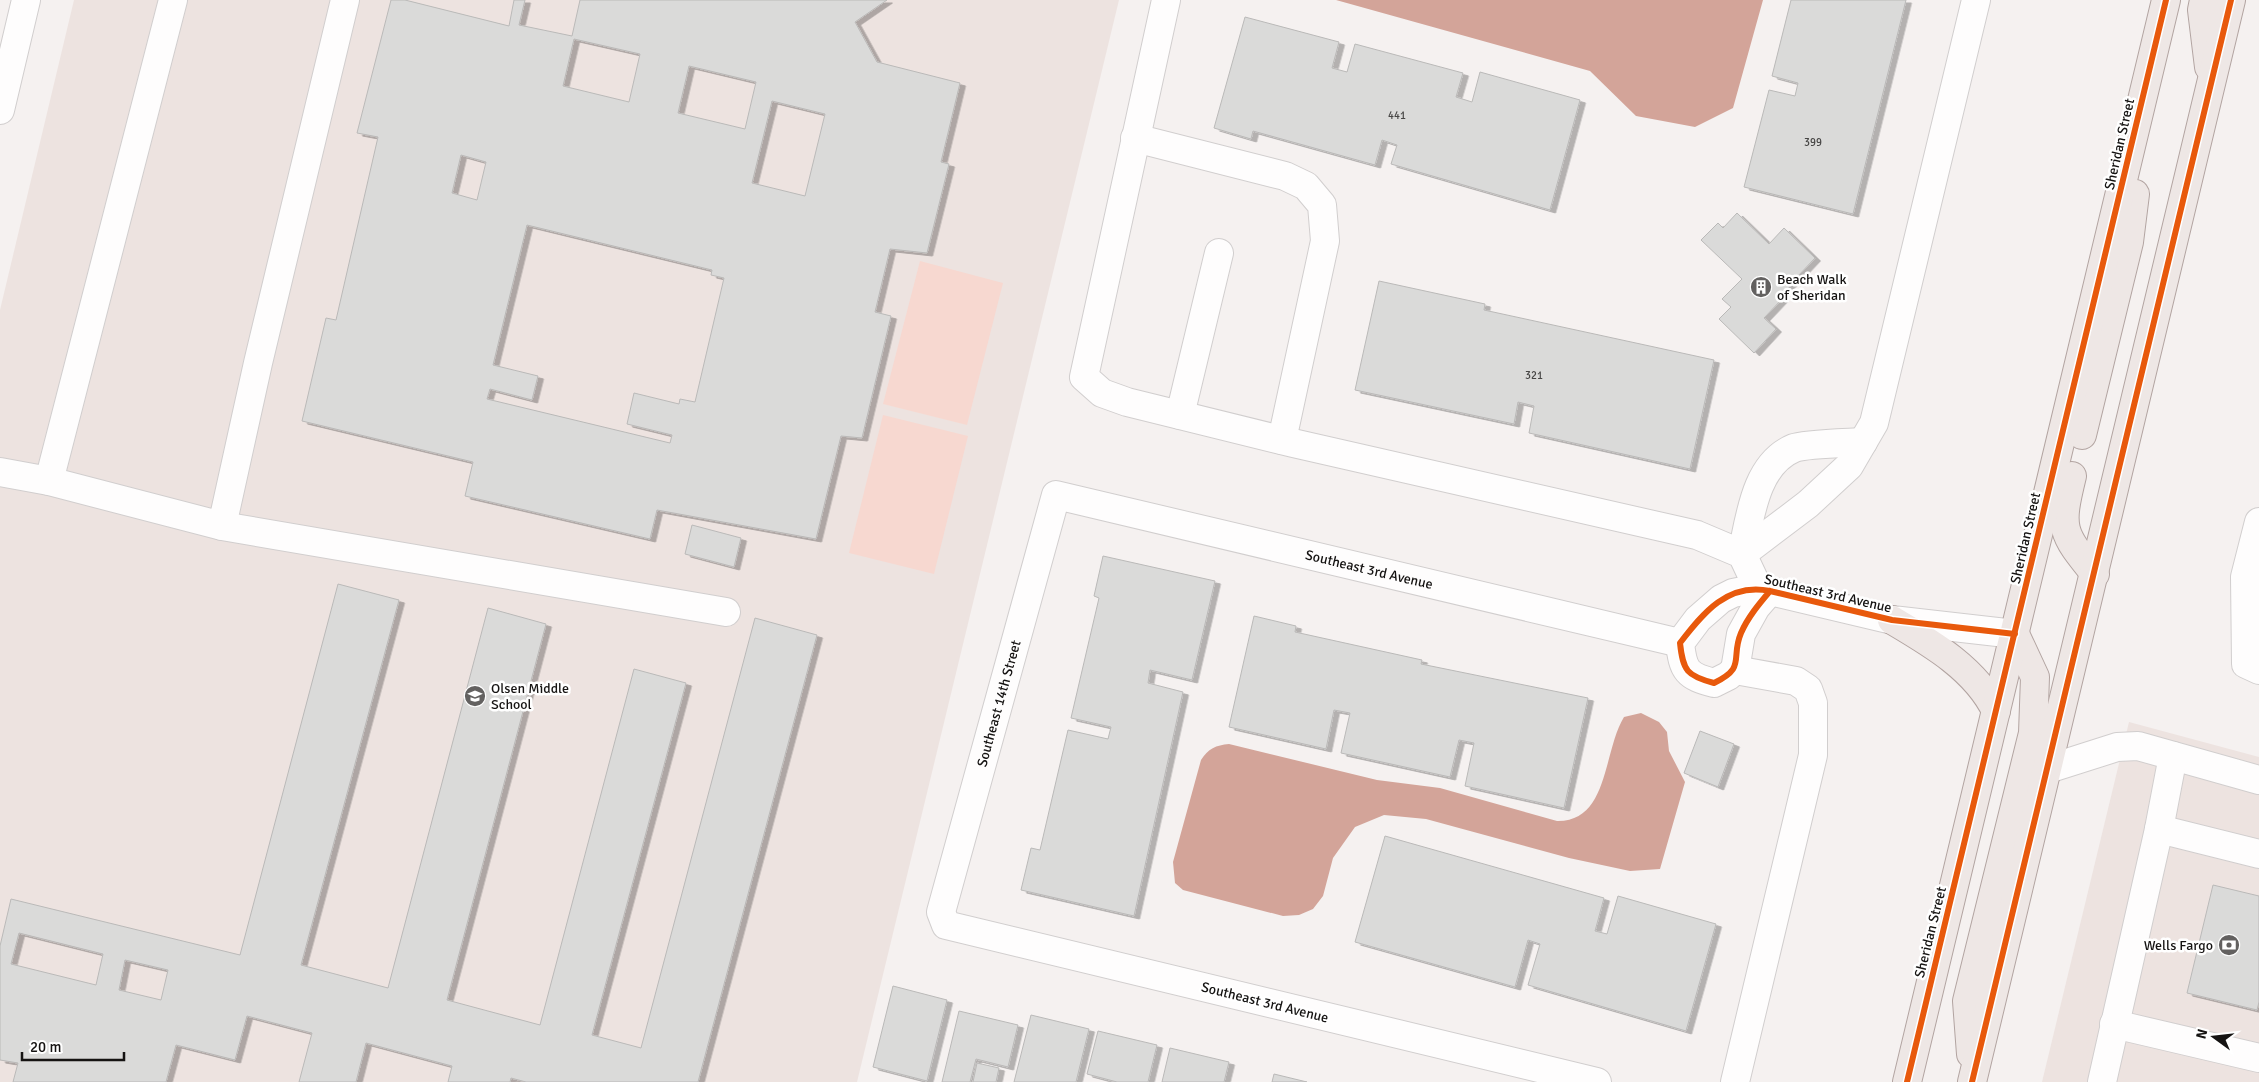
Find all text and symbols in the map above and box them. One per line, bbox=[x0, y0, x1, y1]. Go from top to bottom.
street label: Sheridan Street bbox=[2101, 97, 2138, 191]
house number: 441 bbox=[1388, 109, 1406, 122]
house number: 399 bbox=[1804, 136, 1822, 149]
place label: Beach Walk of Sheridan bbox=[1777, 271, 1846, 304]
building icon: Beach Walk of Sheridan bbox=[1749, 275, 1773, 299]
house number: 321 bbox=[1525, 369, 1543, 382]
street label: Sheridan Street bbox=[2007, 491, 2044, 585]
street label: Southeast 3rd Avenue bbox=[1304, 546, 1434, 593]
street label: Southeast 3rd Avenue bbox=[1762, 571, 1893, 616]
street label: Southeast 14th Street bbox=[973, 638, 1025, 769]
place label: Olsen Middle School bbox=[491, 680, 569, 713]
school or university icon: Olsen Middle School bbox=[463, 684, 487, 708]
street label: Sheridan Street bbox=[1911, 885, 1950, 979]
bank icon: Wells Fargo bbox=[2217, 933, 2241, 957]
place label: Wells Fargo bbox=[2144, 937, 2213, 954]
street label: Southeast 3rd Avenue bbox=[1200, 978, 1330, 1026]
north arrow bbox=[2189, 1012, 2239, 1062]
text: N bbox=[2192, 1027, 2211, 1041]
scale bar bbox=[22, 1030, 125, 1062]
text: 20 m bbox=[30, 1038, 61, 1056]

